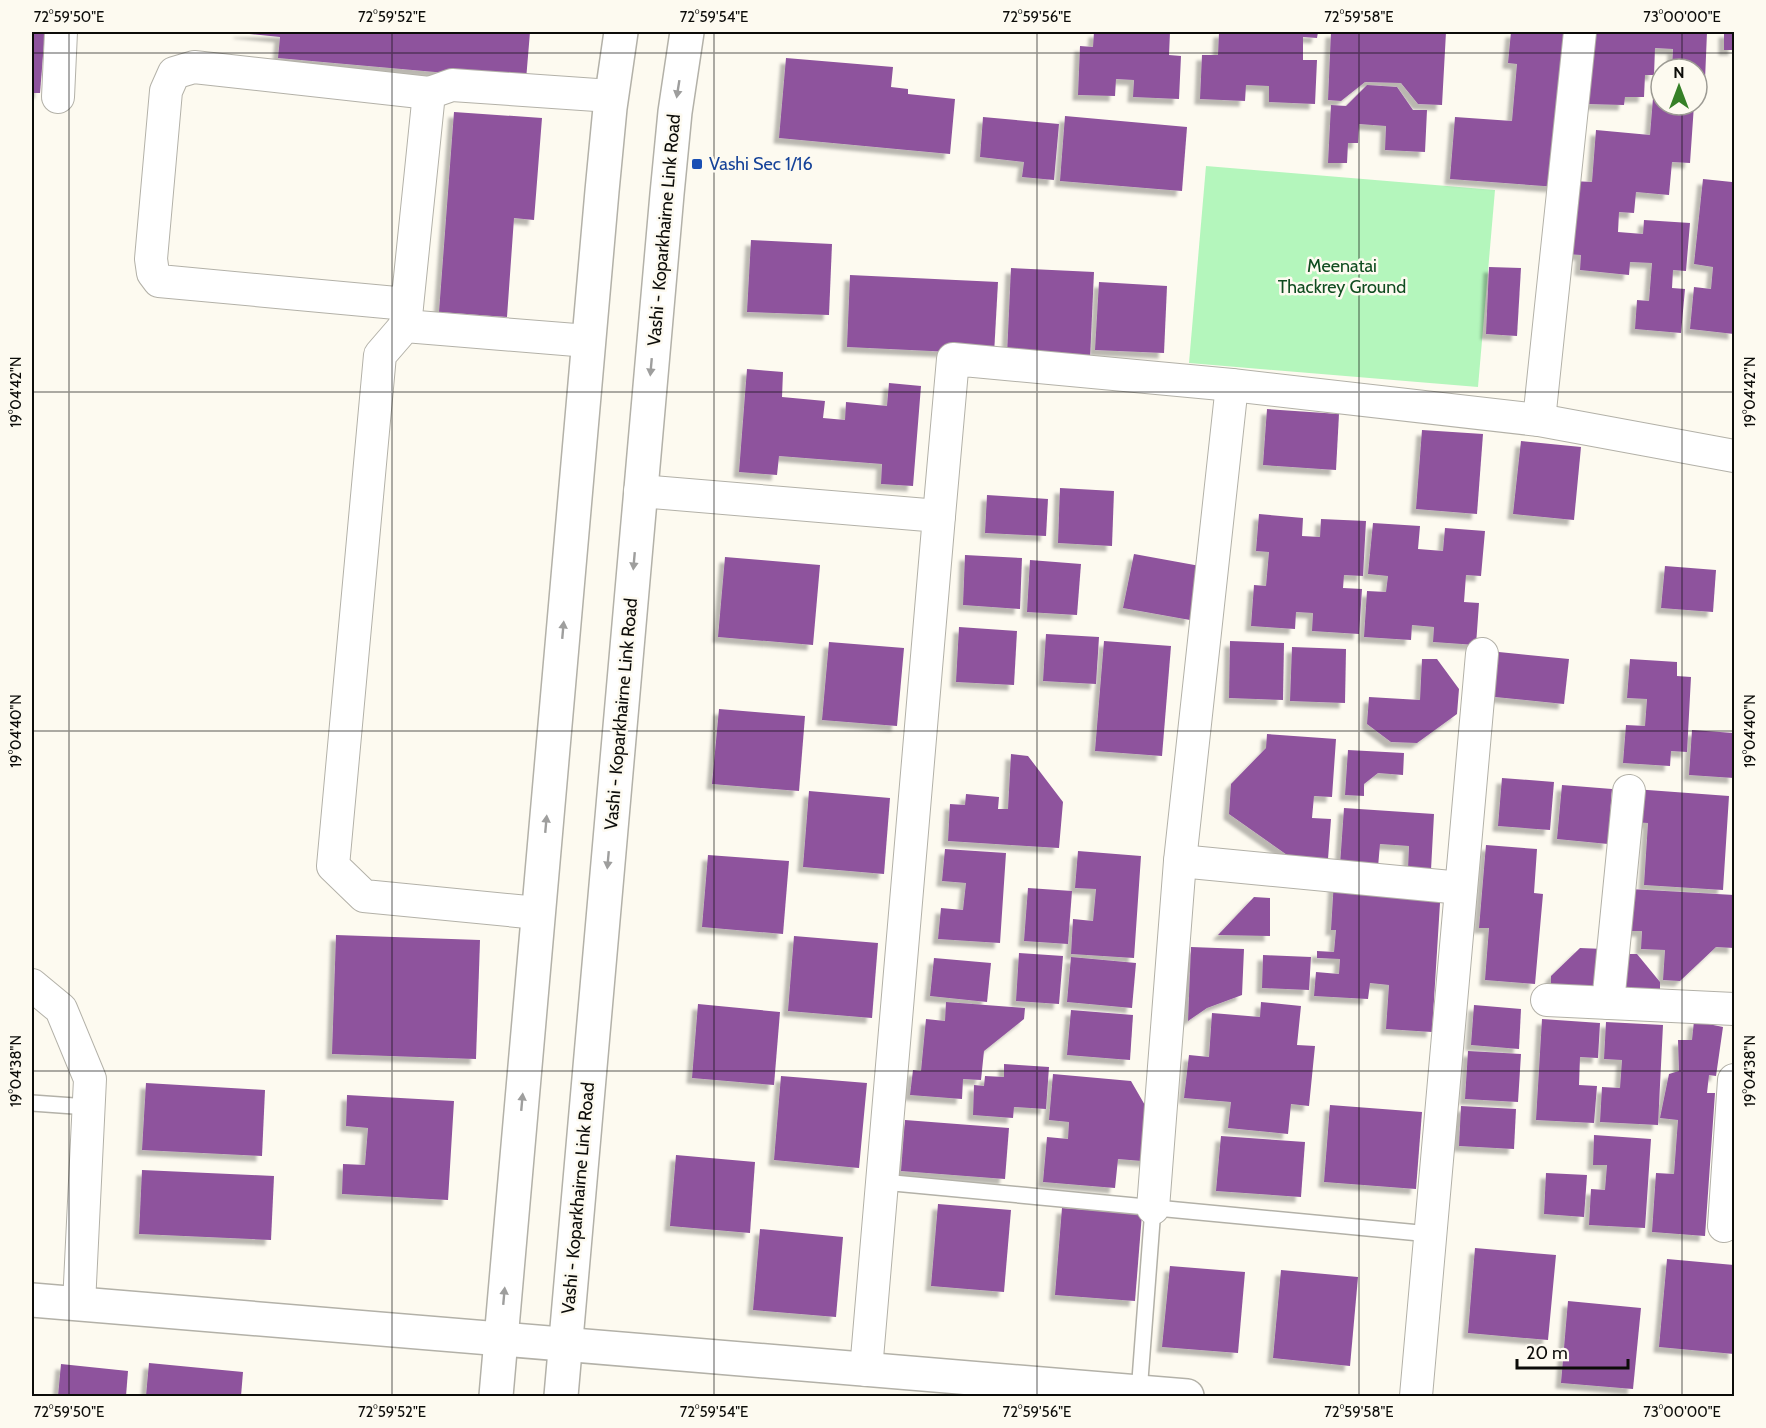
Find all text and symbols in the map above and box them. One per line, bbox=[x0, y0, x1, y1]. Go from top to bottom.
text: 72°59'50"E bbox=[34, 8, 104, 26]
text: 72°59'52"E bbox=[358, 8, 426, 26]
text: 72°59'54"E bbox=[680, 8, 748, 26]
text: 72°59'56"E bbox=[1003, 8, 1071, 26]
text: 72°59'58"E bbox=[1324, 8, 1394, 26]
text: 73°00'00"E bbox=[1643, 8, 1721, 26]
north arrow bbox=[1649, 57, 1709, 117]
text: N bbox=[1673, 63, 1685, 82]
one-way arrow bbox=[674, 80, 683, 99]
street label: Vashi - Koparkhairne Link Road bbox=[643, 113, 685, 347]
place label: Vashi Sec 1/16 bbox=[709, 153, 813, 175]
marker: Vashi Sec 1/16 bbox=[690, 157, 704, 171]
park label: Meenatai Thackrey Ground bbox=[1278, 255, 1406, 298]
text: 19°04'42"N bbox=[7, 357, 25, 427]
text: 19°04'42"N bbox=[1741, 357, 1759, 427]
one-way arrow bbox=[646, 358, 656, 377]
one-way arrow bbox=[629, 552, 639, 571]
street label: Vashi - Koparkhairne Link Road bbox=[600, 597, 642, 831]
one-way arrow bbox=[558, 620, 568, 639]
text: 19°04'40"N bbox=[7, 694, 25, 768]
text: 19°04'40"N bbox=[1741, 694, 1759, 768]
one-way arrow bbox=[541, 815, 551, 834]
one-way arrow bbox=[603, 851, 613, 870]
text: 19°04'38"N bbox=[7, 1035, 25, 1107]
text: 19°04'38"N bbox=[1741, 1035, 1759, 1107]
street label: Vashi - Koparkhairne Link Road bbox=[557, 1081, 599, 1315]
one-way arrow bbox=[517, 1093, 527, 1112]
one-way arrow bbox=[499, 1287, 509, 1306]
scale bar bbox=[1517, 1332, 1628, 1370]
text: 20 m bbox=[1526, 1342, 1568, 1364]
text: 72°59'50"E bbox=[34, 1403, 104, 1421]
text: 72°59'52"E bbox=[358, 1403, 426, 1421]
text: 72°59'54"E bbox=[680, 1403, 748, 1421]
text: 72°59'56"E bbox=[1003, 1403, 1071, 1421]
text: 72°59'58"E bbox=[1324, 1403, 1394, 1421]
text: 73°00'00"E bbox=[1643, 1403, 1721, 1421]

